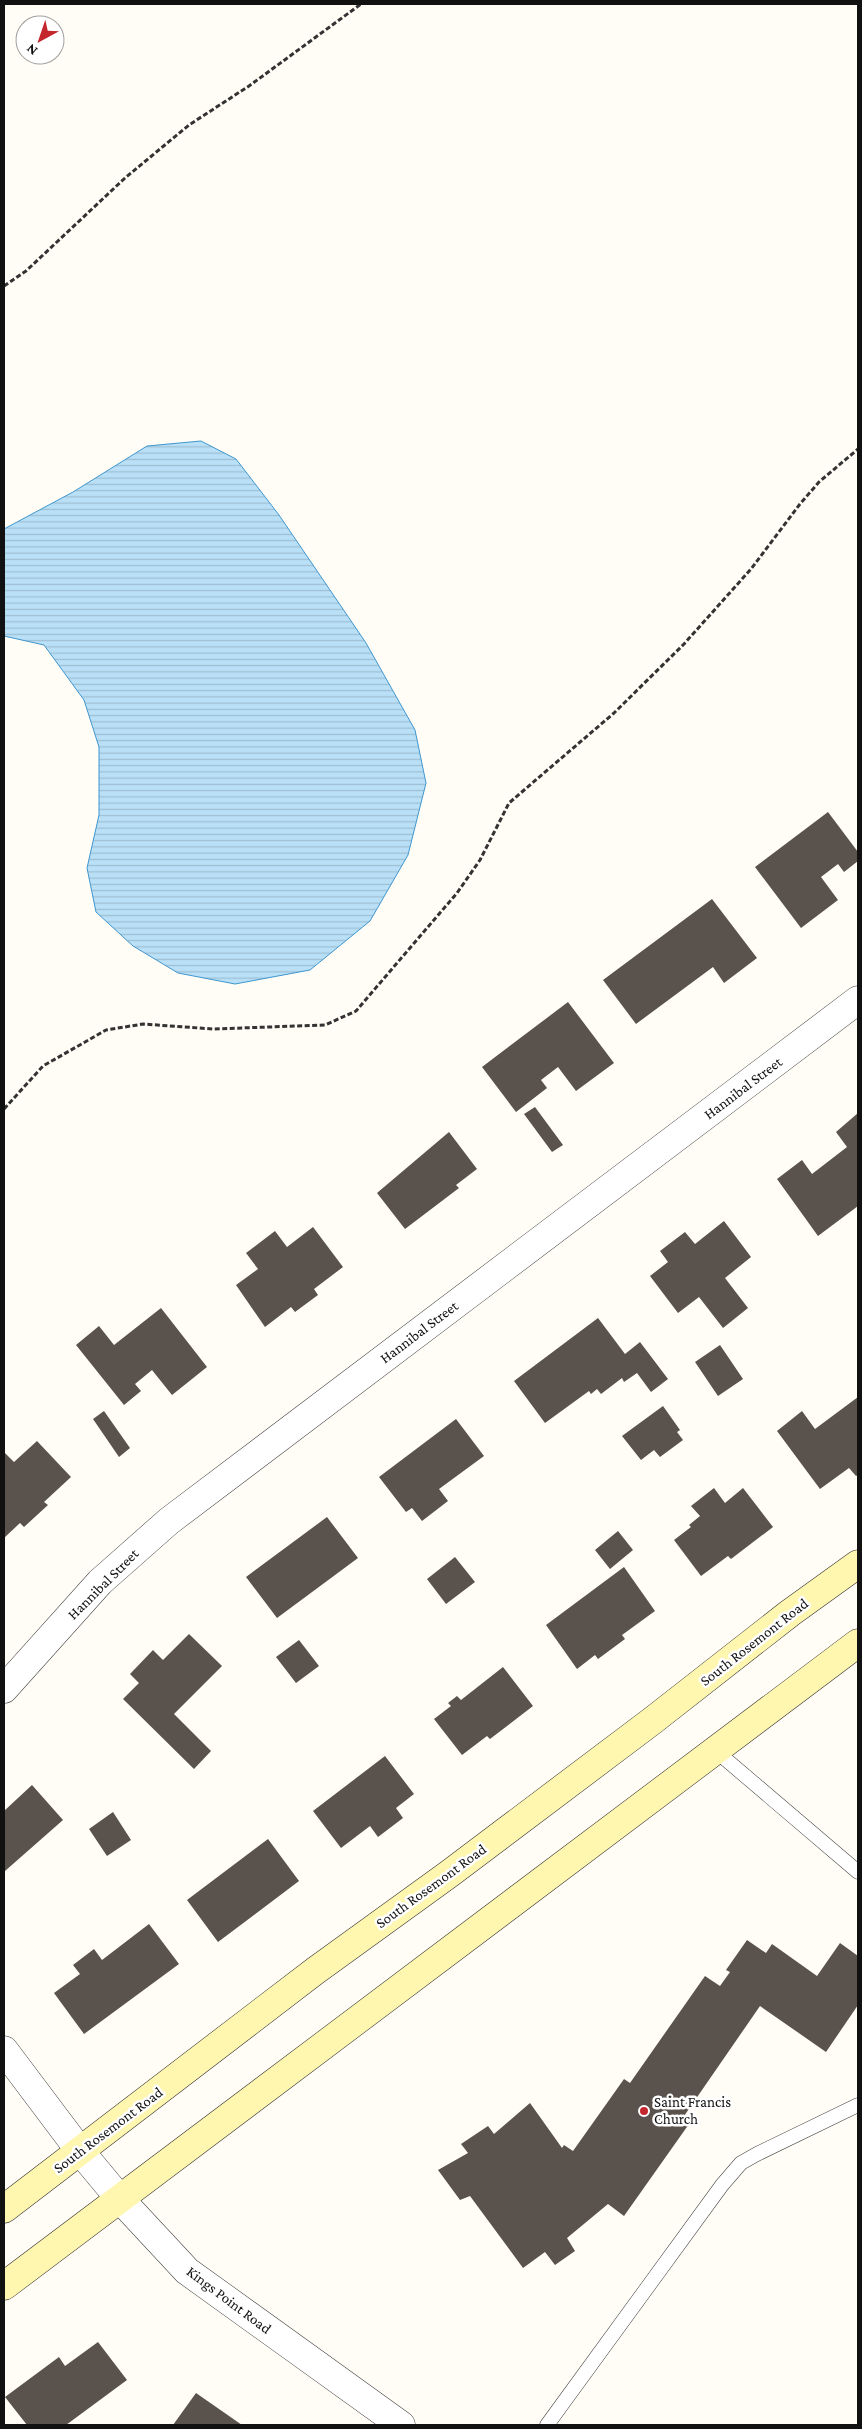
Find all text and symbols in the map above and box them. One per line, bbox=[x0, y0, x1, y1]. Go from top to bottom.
north arrow bbox=[15, 15, 65, 65]
text: N bbox=[22, 40, 40, 59]
street label: Hannibal Street bbox=[701, 1053, 786, 1122]
street label: Hannibal Street bbox=[377, 1297, 462, 1366]
street label: Hannibal Street bbox=[64, 1545, 142, 1623]
street label: South Rosemont Road bbox=[697, 1595, 811, 1689]
street label: South Rosemont Road bbox=[373, 1841, 489, 1931]
street label: South Rosemont Road bbox=[50, 2084, 166, 2176]
place label: Saint Francis Church bbox=[654, 2094, 731, 2127]
marker: Saint Francis Church bbox=[638, 2105, 650, 2117]
street label: Kings Point Road bbox=[183, 2263, 274, 2338]

